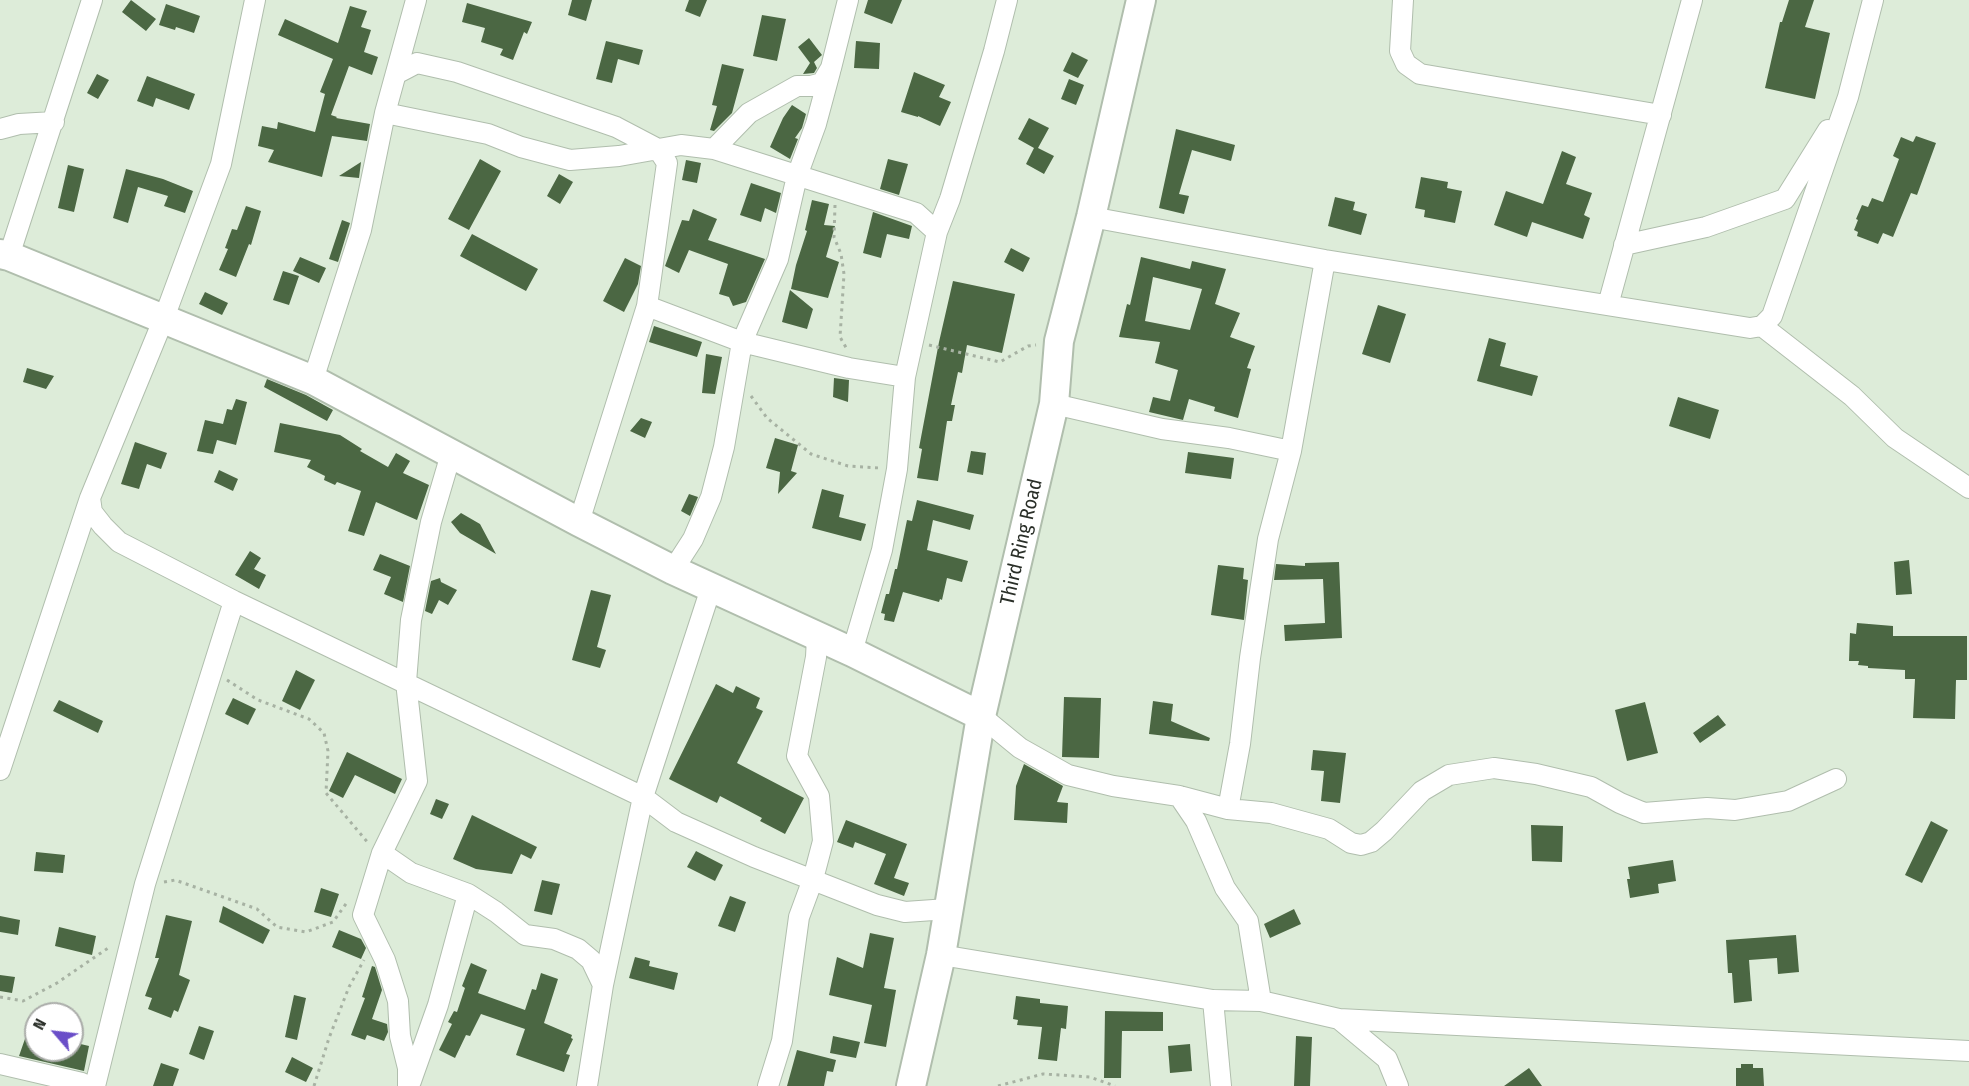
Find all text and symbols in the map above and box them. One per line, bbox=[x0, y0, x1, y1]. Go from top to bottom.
street label: Third Ring Road bbox=[996, 477, 1048, 607]
north arrow bbox=[24, 1002, 84, 1062]
text: N bbox=[29, 1016, 50, 1033]

